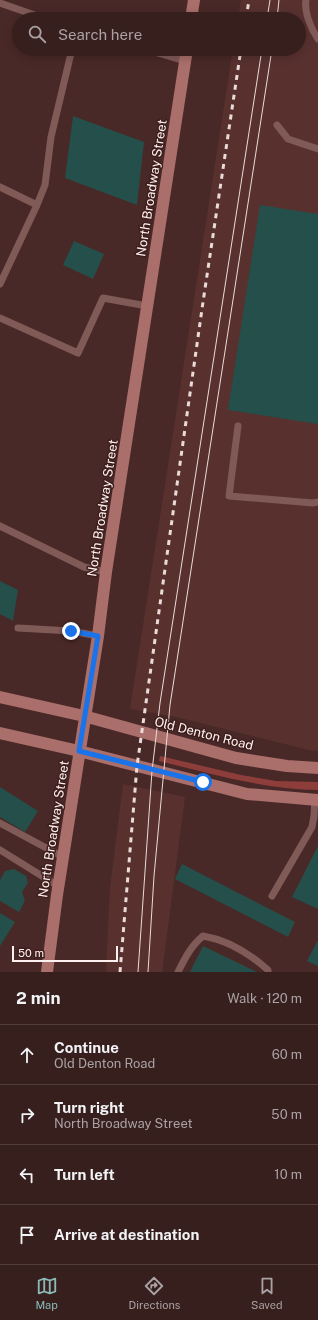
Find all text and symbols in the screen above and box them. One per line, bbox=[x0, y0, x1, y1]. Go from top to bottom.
search box bbox=[12, 12, 306, 56]
icon: search bbox=[26, 23, 48, 45]
text: Search here bbox=[58, 26, 142, 43]
street label: North Broadway Street bbox=[133, 118, 170, 258]
street label: North Broadway Street bbox=[84, 438, 121, 578]
route end bbox=[62, 622, 80, 640]
street label: Old Denton Road bbox=[153, 714, 255, 753]
street label: North Broadway Street bbox=[35, 759, 72, 899]
route start bbox=[194, 773, 212, 791]
scale bar bbox=[12, 944, 118, 963]
text: 50 m bbox=[18, 947, 44, 959]
text: 2 min bbox=[16, 988, 61, 1008]
text: Walk · 120 m bbox=[227, 991, 302, 1006]
text: Continue bbox=[54, 1039, 119, 1056]
icon: ahead bbox=[16, 1044, 38, 1066]
text: 60 m bbox=[272, 1047, 302, 1062]
text: Old Denton Road bbox=[54, 1056, 155, 1071]
text: Turn right bbox=[54, 1099, 124, 1116]
icon: right bbox=[16, 1104, 38, 1126]
text: 50 m bbox=[271, 1107, 302, 1122]
text: North Broadway Street bbox=[54, 1116, 193, 1131]
icon: left bbox=[16, 1164, 38, 1186]
text: Turn left bbox=[54, 1166, 115, 1183]
text: 10 m bbox=[274, 1167, 302, 1182]
icon: arrive bbox=[16, 1224, 38, 1246]
text: Arrive at destination bbox=[54, 1226, 199, 1243]
tab: Map bbox=[35, 1275, 58, 1311]
tab: Directions bbox=[129, 1275, 180, 1311]
tab: Saved bbox=[251, 1275, 283, 1311]

